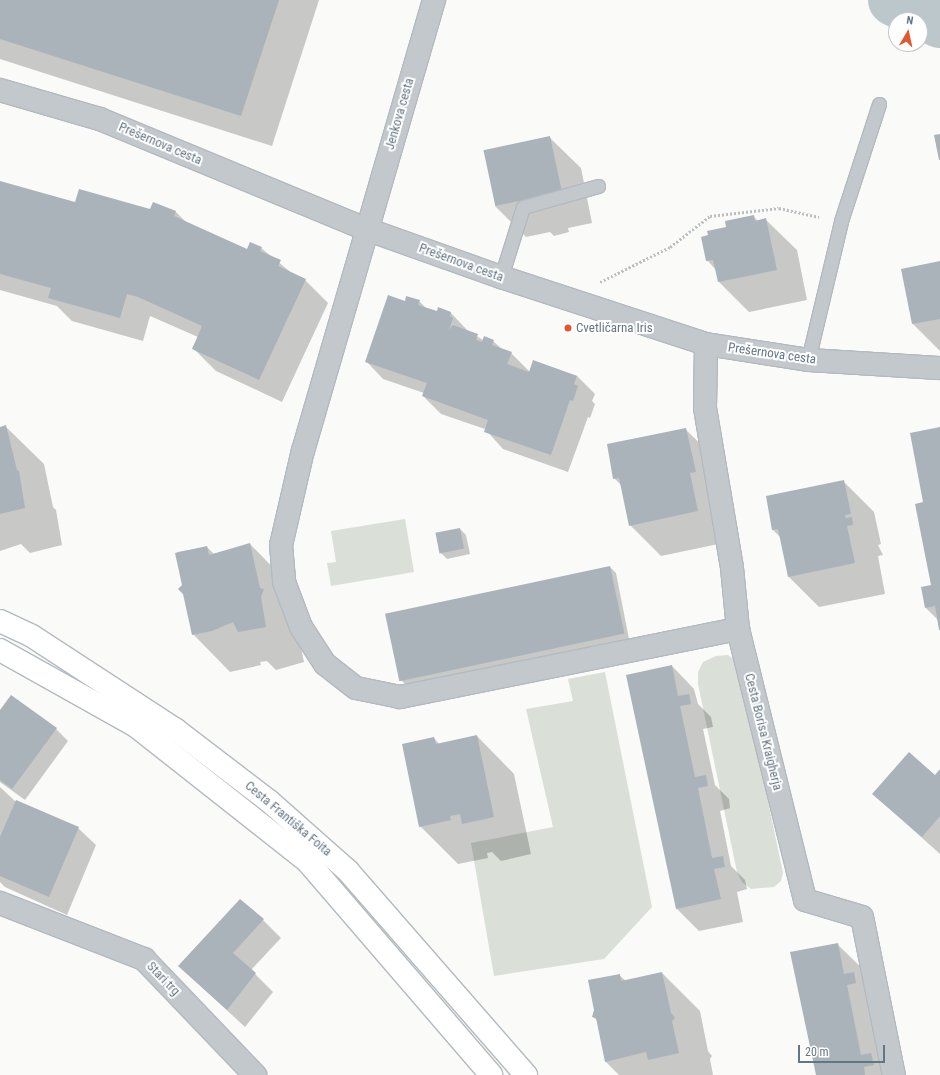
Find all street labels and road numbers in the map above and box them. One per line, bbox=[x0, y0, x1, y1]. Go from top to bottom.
street label: Jenkova cesta bbox=[382, 76, 418, 152]
street label: Prešernova cesta bbox=[116, 120, 204, 168]
street label: Prešernova cesta bbox=[417, 241, 505, 285]
street label: Prešernova cesta bbox=[727, 340, 817, 368]
street label: Cesta Borisa Kraigherja bbox=[741, 672, 785, 792]
street label: Cesta Františka Foita bbox=[242, 778, 334, 860]
street label: Stari trg bbox=[143, 959, 183, 999]

